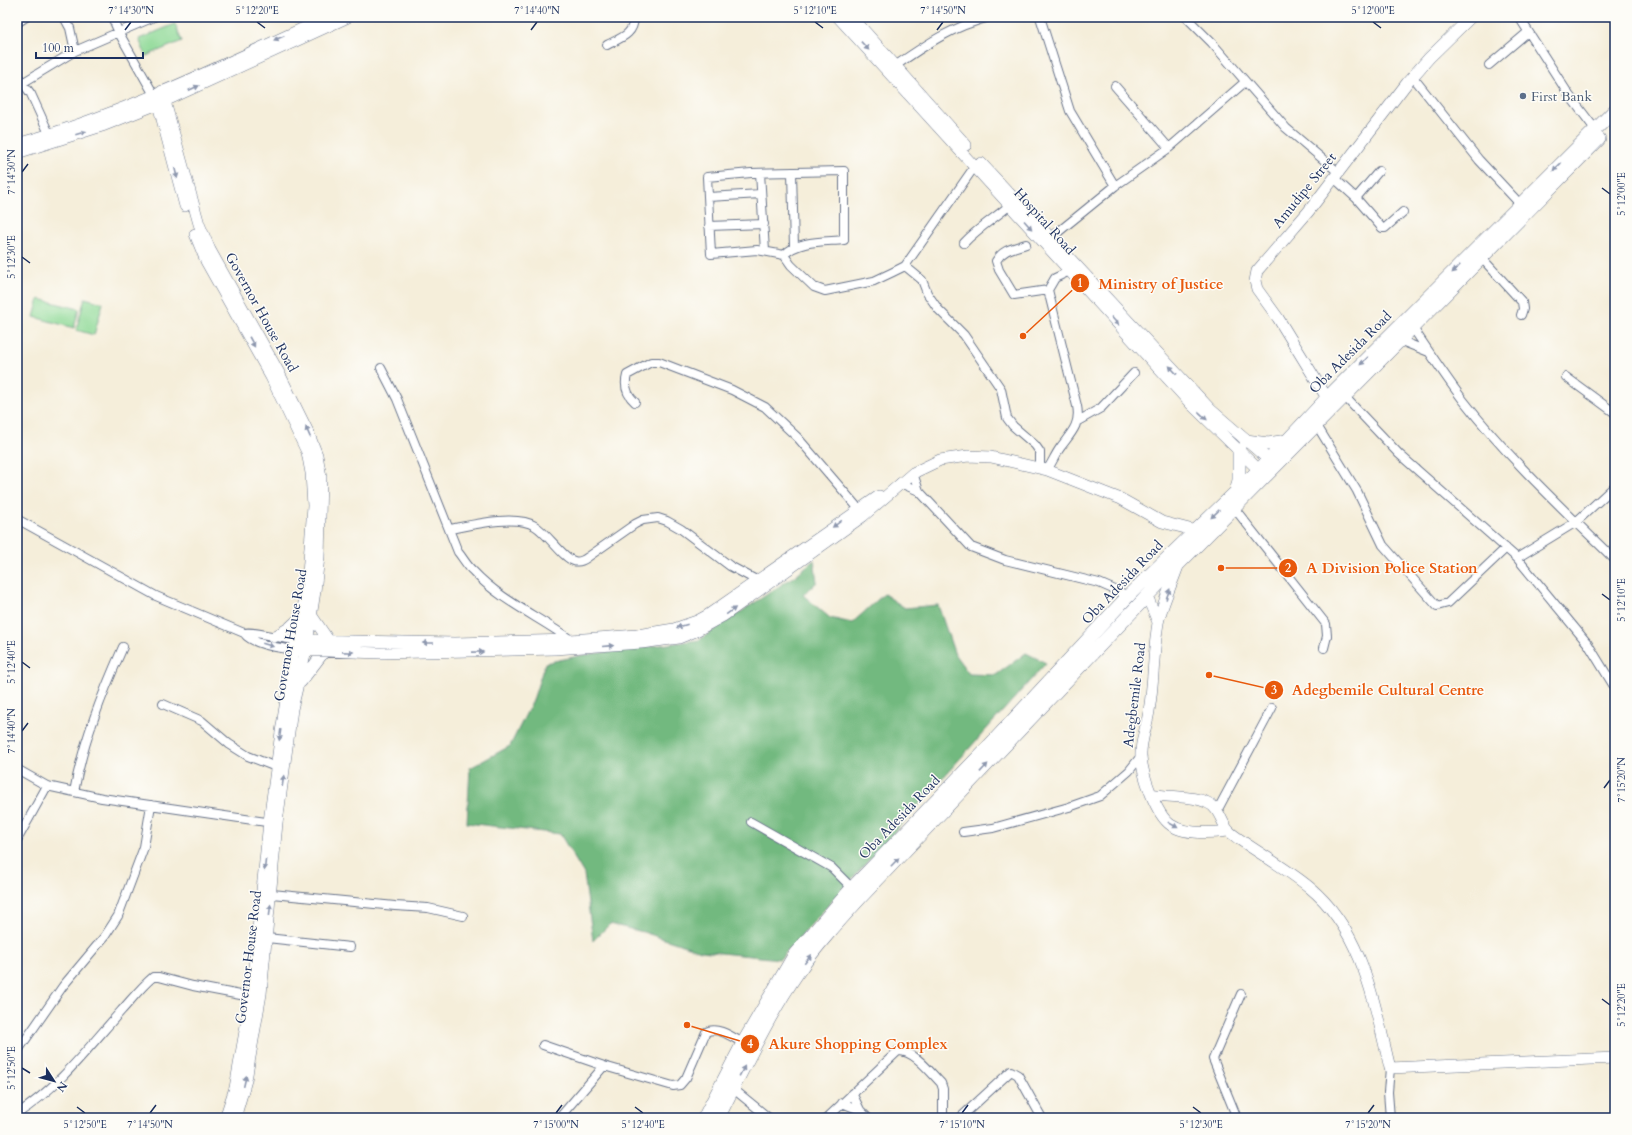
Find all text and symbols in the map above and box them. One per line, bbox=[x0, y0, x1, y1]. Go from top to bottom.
text: 7°14'30"N bbox=[108, 4, 154, 18]
text: 5°12'20"E bbox=[235, 4, 279, 18]
text: 7°14'40"N bbox=[514, 4, 560, 18]
text: 5°12'10"E bbox=[793, 4, 837, 18]
text: 7°14'50"N bbox=[920, 4, 966, 18]
text: 5°12'00"E bbox=[1351, 4, 1395, 18]
scale bar bbox=[36, 34, 143, 60]
one-way arrow bbox=[273, 36, 285, 42]
text: 100 m bbox=[42, 40, 75, 56]
one-way arrow bbox=[860, 41, 869, 51]
one-way arrow bbox=[188, 85, 199, 91]
place label: First Bank bbox=[1531, 87, 1592, 106]
marker: First Bank bbox=[1518, 91, 1528, 101]
one-way arrow bbox=[75, 130, 87, 136]
street label: Amudipe Street bbox=[1268, 148, 1341, 232]
text: 7°14'30"N bbox=[5, 149, 19, 195]
one-way arrow bbox=[1553, 162, 1562, 171]
one-way arrow bbox=[173, 167, 179, 179]
text: 5°12'00"E bbox=[1615, 172, 1629, 216]
street label: Hospital Road bbox=[1009, 184, 1080, 259]
one-way arrow bbox=[1023, 219, 1032, 230]
text: 5°12'30"E bbox=[5, 235, 19, 279]
street label: Governor House Road bbox=[221, 249, 303, 376]
one-way arrow bbox=[1451, 264, 1461, 274]
callout: Ministry of Justice bbox=[1070, 270, 1231, 297]
text: Ministry of Justice bbox=[1098, 274, 1224, 294]
text: 1 bbox=[1077, 275, 1083, 291]
street label: Oba Adesida Road bbox=[1305, 306, 1396, 398]
one-way arrow bbox=[1110, 316, 1120, 326]
one-way arrow bbox=[249, 336, 255, 348]
one-way arrow bbox=[1359, 356, 1369, 366]
one-way arrow bbox=[1169, 366, 1178, 375]
one-way arrow bbox=[1198, 412, 1208, 421]
one-way arrow bbox=[304, 426, 310, 438]
one-way arrow bbox=[1210, 509, 1220, 519]
one-way arrow bbox=[831, 520, 842, 528]
street label: Oba Adesida Road bbox=[1077, 536, 1168, 628]
callout: A Division Police Station bbox=[1278, 555, 1485, 582]
text: A Division Police Station bbox=[1306, 558, 1478, 578]
text: 2 bbox=[1285, 560, 1291, 576]
street label: Governor House Road bbox=[269, 567, 312, 703]
text: 5°12'10"E bbox=[1615, 578, 1629, 622]
one-way arrow bbox=[1166, 588, 1172, 600]
one-way arrow bbox=[725, 607, 736, 615]
one-way arrow bbox=[676, 623, 688, 629]
text: 5°12'40"E bbox=[5, 640, 19, 684]
one-way arrow bbox=[421, 640, 434, 646]
street label: Adegbemile Road bbox=[1119, 641, 1150, 749]
one-way arrow bbox=[262, 642, 274, 648]
one-way arrow bbox=[602, 643, 614, 650]
one-way arrow bbox=[472, 648, 484, 655]
one-way arrow bbox=[342, 649, 355, 655]
callout: Adegbemile Cultural Centre bbox=[1264, 677, 1493, 704]
text: Adegbemile Cultural Centre bbox=[1292, 680, 1484, 700]
text: 3 bbox=[1271, 682, 1277, 698]
text: 7°14'40"N bbox=[5, 708, 19, 754]
one-way arrow bbox=[277, 729, 283, 742]
text: 7°15'20"N bbox=[1615, 757, 1629, 803]
one-way arrow bbox=[979, 763, 989, 773]
street label: Oba Adesida Road bbox=[854, 771, 945, 863]
one-way arrow bbox=[280, 775, 286, 787]
one-way arrow bbox=[1167, 822, 1179, 829]
one-way arrow bbox=[890, 857, 900, 867]
one-way arrow bbox=[261, 858, 268, 871]
street label: Governor House Road bbox=[231, 889, 266, 1025]
one-way arrow bbox=[267, 904, 273, 916]
one-way arrow bbox=[804, 954, 813, 965]
text: 5°12'20"E bbox=[1615, 983, 1629, 1027]
callout: Akure Shopping Complex bbox=[740, 1031, 955, 1058]
text: Akure Shopping Complex bbox=[768, 1034, 948, 1054]
text: 4 bbox=[747, 1036, 753, 1052]
text: 5°12'50"E bbox=[5, 1046, 19, 1090]
north arrow bbox=[34, 1061, 74, 1101]
one-way arrow bbox=[739, 1065, 746, 1077]
one-way arrow bbox=[243, 1074, 249, 1087]
text: N bbox=[53, 1078, 71, 1095]
text: 5°12'50"E bbox=[63, 1118, 107, 1132]
text: 7°14'50"N bbox=[127, 1118, 173, 1132]
text: 7°15'00"N bbox=[533, 1118, 579, 1132]
text: 5°12'40"E bbox=[621, 1118, 665, 1132]
text: 7°15'10"N bbox=[939, 1118, 985, 1132]
text: 5°12'30"E bbox=[1179, 1118, 1223, 1132]
text: 7°15'20"N bbox=[1345, 1118, 1391, 1132]

